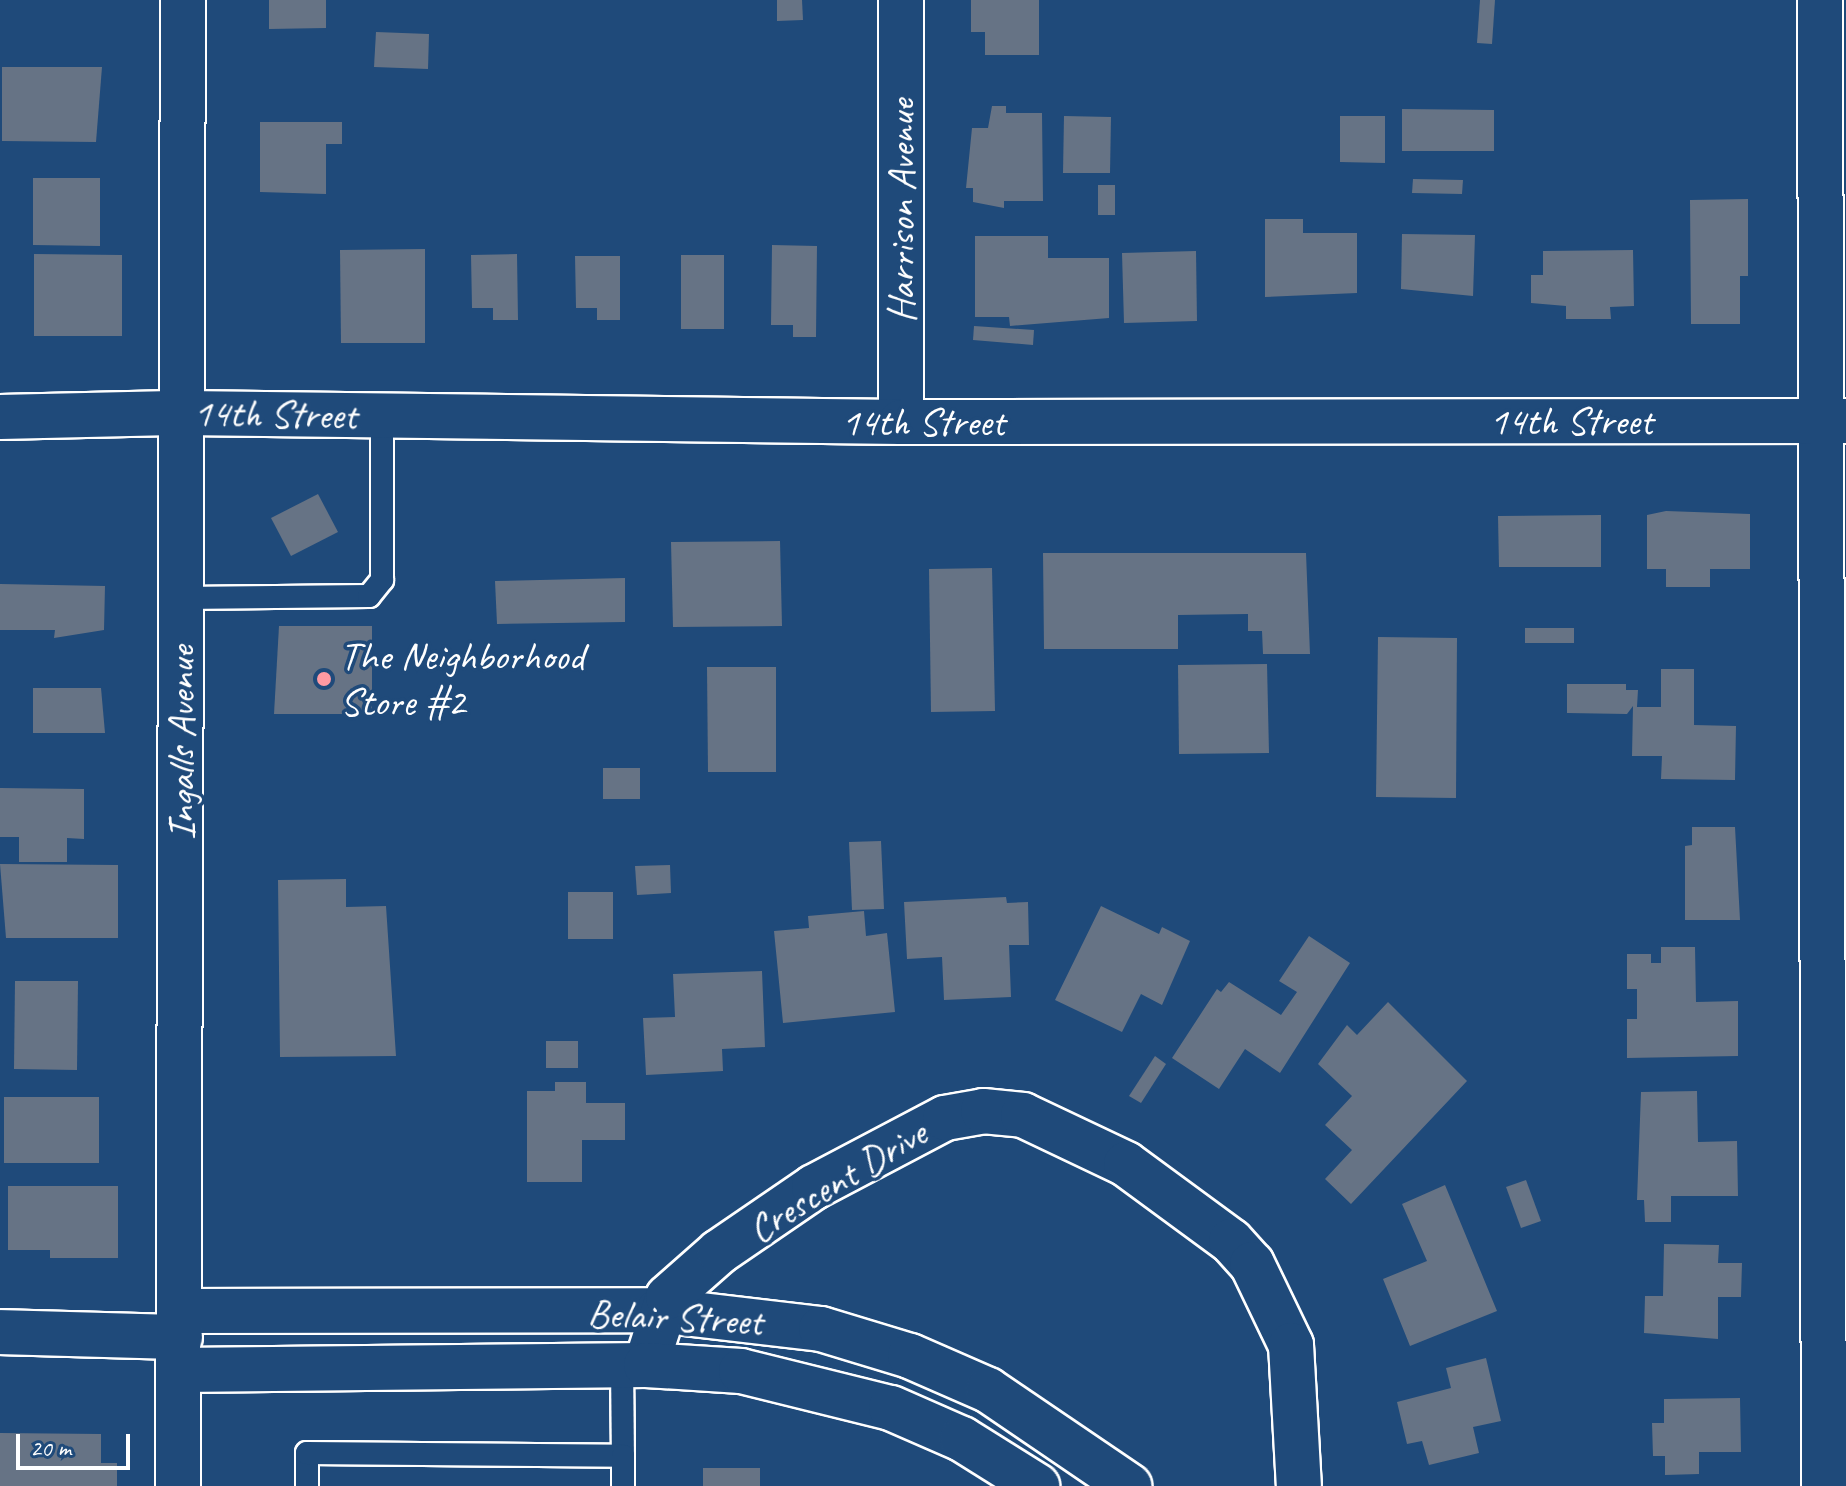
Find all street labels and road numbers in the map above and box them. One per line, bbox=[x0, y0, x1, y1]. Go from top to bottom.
street label: Harrison Avenue bbox=[877, 99, 925, 323]
street label: 14th Street bbox=[192, 389, 358, 439]
street label: 14th Street bbox=[1489, 397, 1653, 445]
street label: 14th Street bbox=[841, 398, 1005, 446]
street label: Ingalls Avenue bbox=[157, 646, 205, 840]
street label: Crescent Drive bbox=[739, 1109, 935, 1253]
street label: Belair Street bbox=[586, 1288, 764, 1346]

